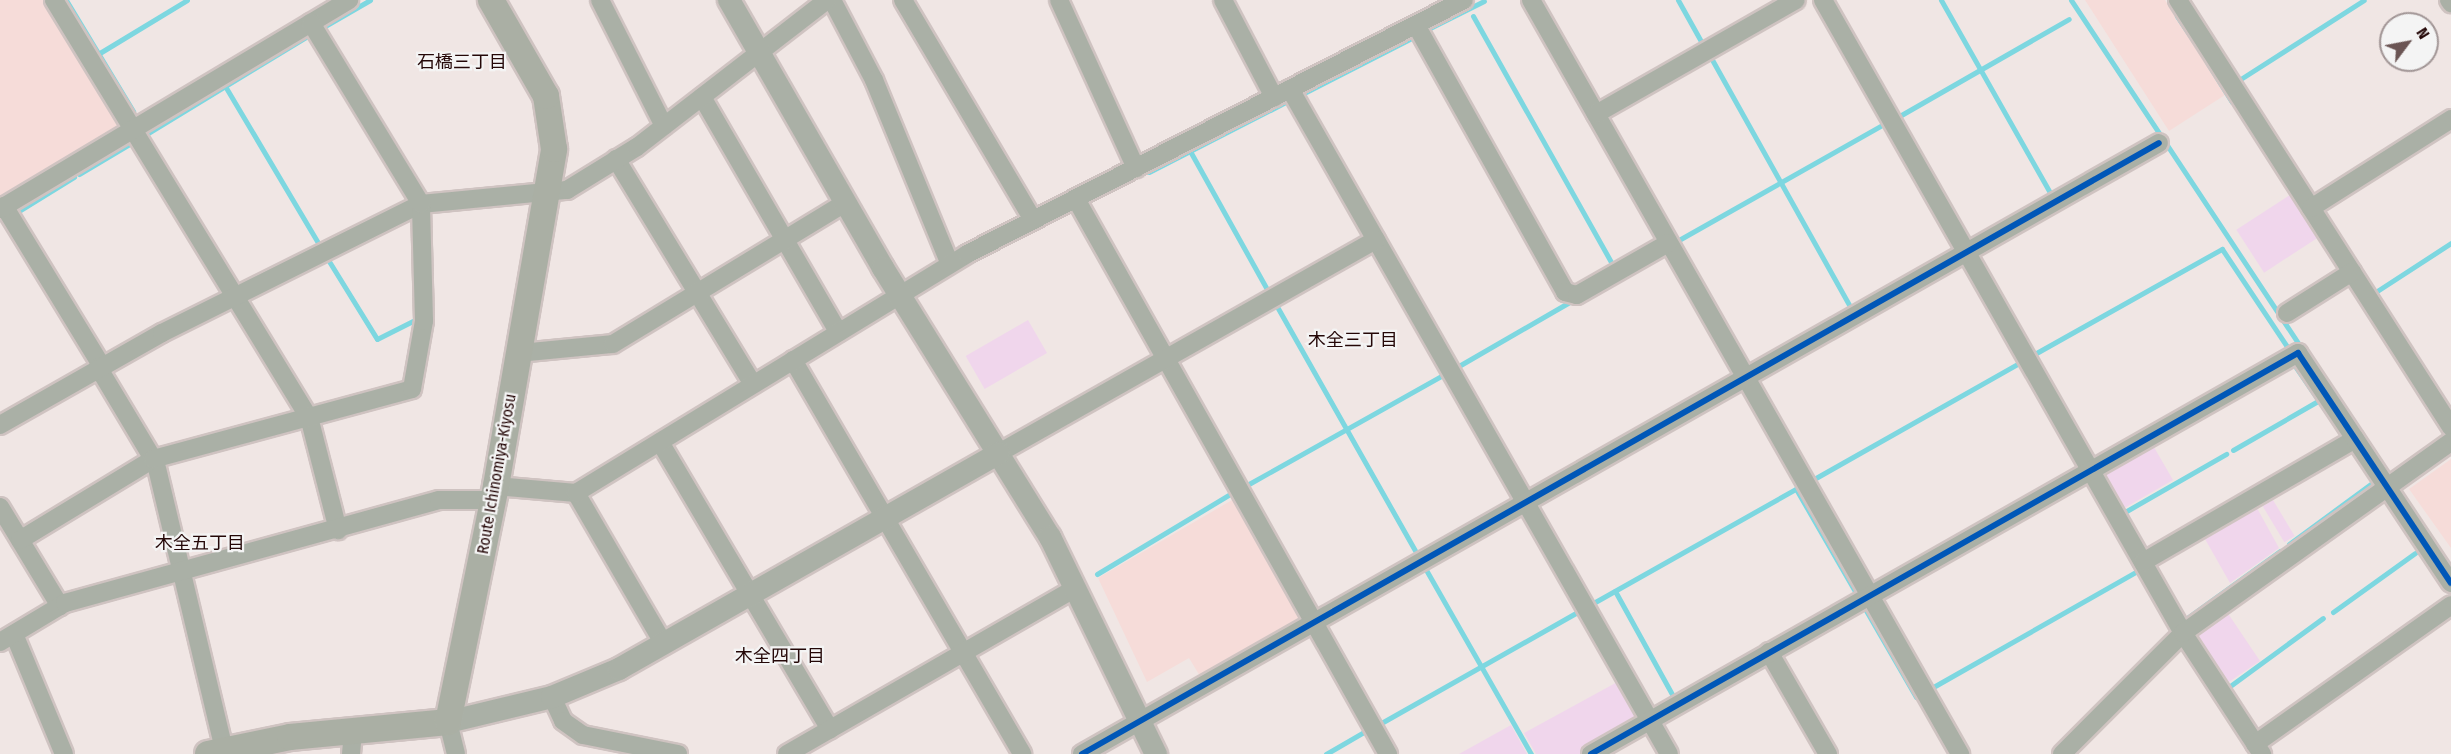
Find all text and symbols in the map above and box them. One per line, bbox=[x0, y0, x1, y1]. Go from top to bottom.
north arrow bbox=[2379, 12, 2439, 72]
text: N bbox=[2412, 24, 2434, 42]
district label: 石橋三丁目 bbox=[417, 51, 507, 73]
district label: 木全三丁目 bbox=[1308, 329, 1398, 351]
street label: Route Ichinomiya-Kiyosu bbox=[473, 392, 521, 556]
district label: 木全五丁目 bbox=[155, 532, 245, 554]
district label: 木全四丁目 bbox=[735, 645, 825, 667]

